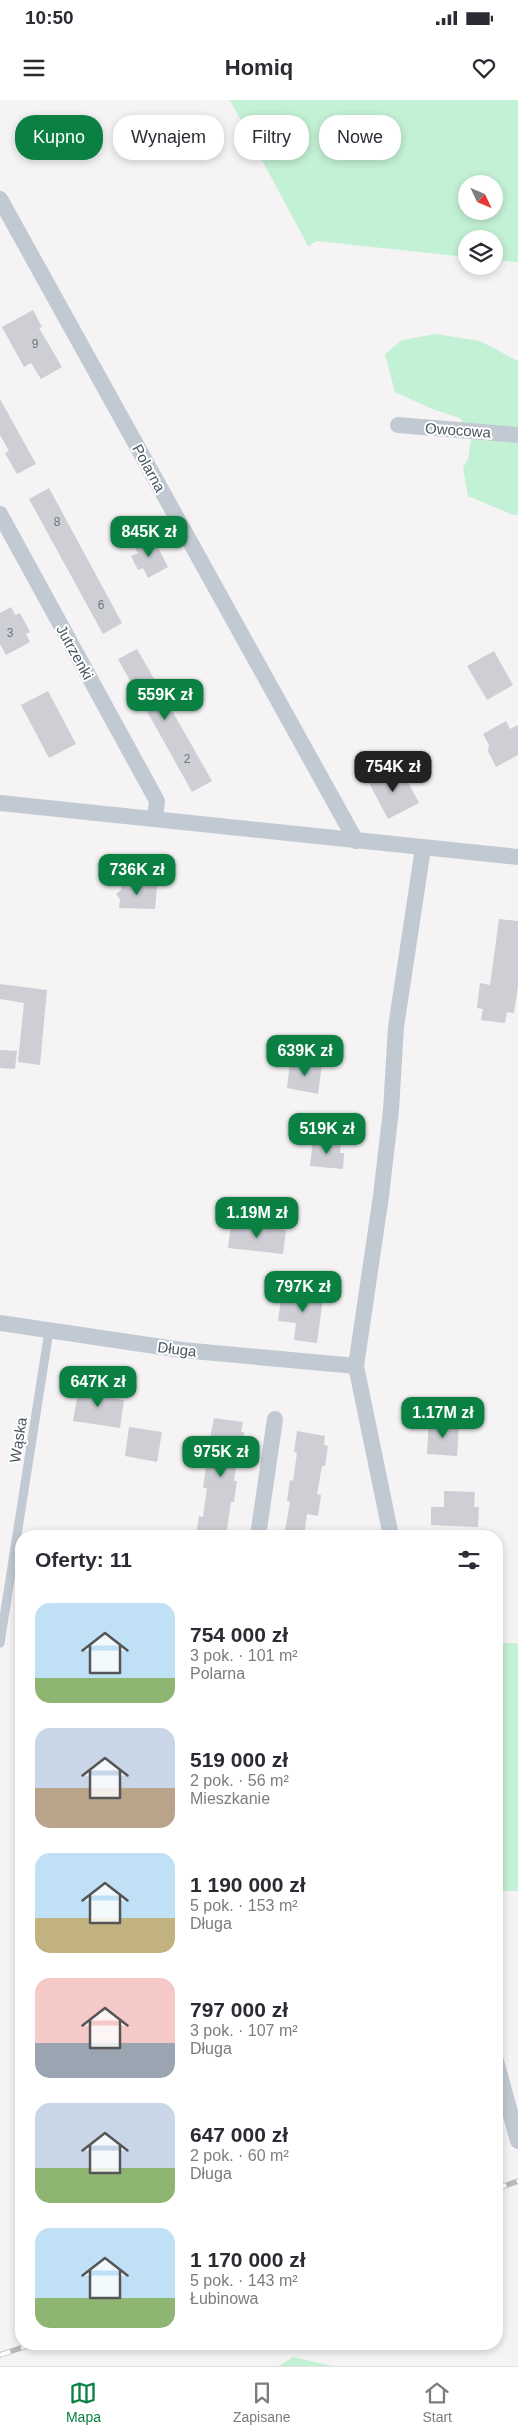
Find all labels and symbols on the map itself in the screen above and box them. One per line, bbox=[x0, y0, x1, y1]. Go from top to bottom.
north arrow bbox=[458, 175, 502, 220]
house number: 9 bbox=[32, 337, 39, 351]
street label: Owocowa bbox=[425, 419, 492, 441]
street label: Polarna bbox=[129, 441, 169, 495]
house number: 8 bbox=[54, 515, 61, 529]
pin: 845K zł bbox=[103, 516, 195, 558]
house number: 6 bbox=[98, 598, 105, 612]
street label: Jutrzenki bbox=[53, 622, 97, 682]
house number: 3 bbox=[7, 626, 14, 640]
pin: 559K zł bbox=[119, 678, 211, 721]
pin: 754K zł bbox=[347, 750, 439, 793]
house number: 2 bbox=[184, 752, 191, 766]
pin: 736K zł bbox=[91, 854, 183, 896]
pin: 639K zł bbox=[259, 1034, 351, 1077]
pin: 519K zł bbox=[281, 1112, 373, 1155]
pin: 1.19M zł bbox=[205, 1196, 309, 1239]
pin: 797K zł bbox=[257, 1270, 349, 1313]
street label: Długa bbox=[157, 1338, 198, 1360]
pin: 647K zł bbox=[52, 1366, 144, 1408]
pin: 1.17M zł bbox=[391, 1396, 495, 1439]
street label: Wąska bbox=[6, 1415, 30, 1464]
pin: 975K zł bbox=[175, 1436, 267, 1478]

